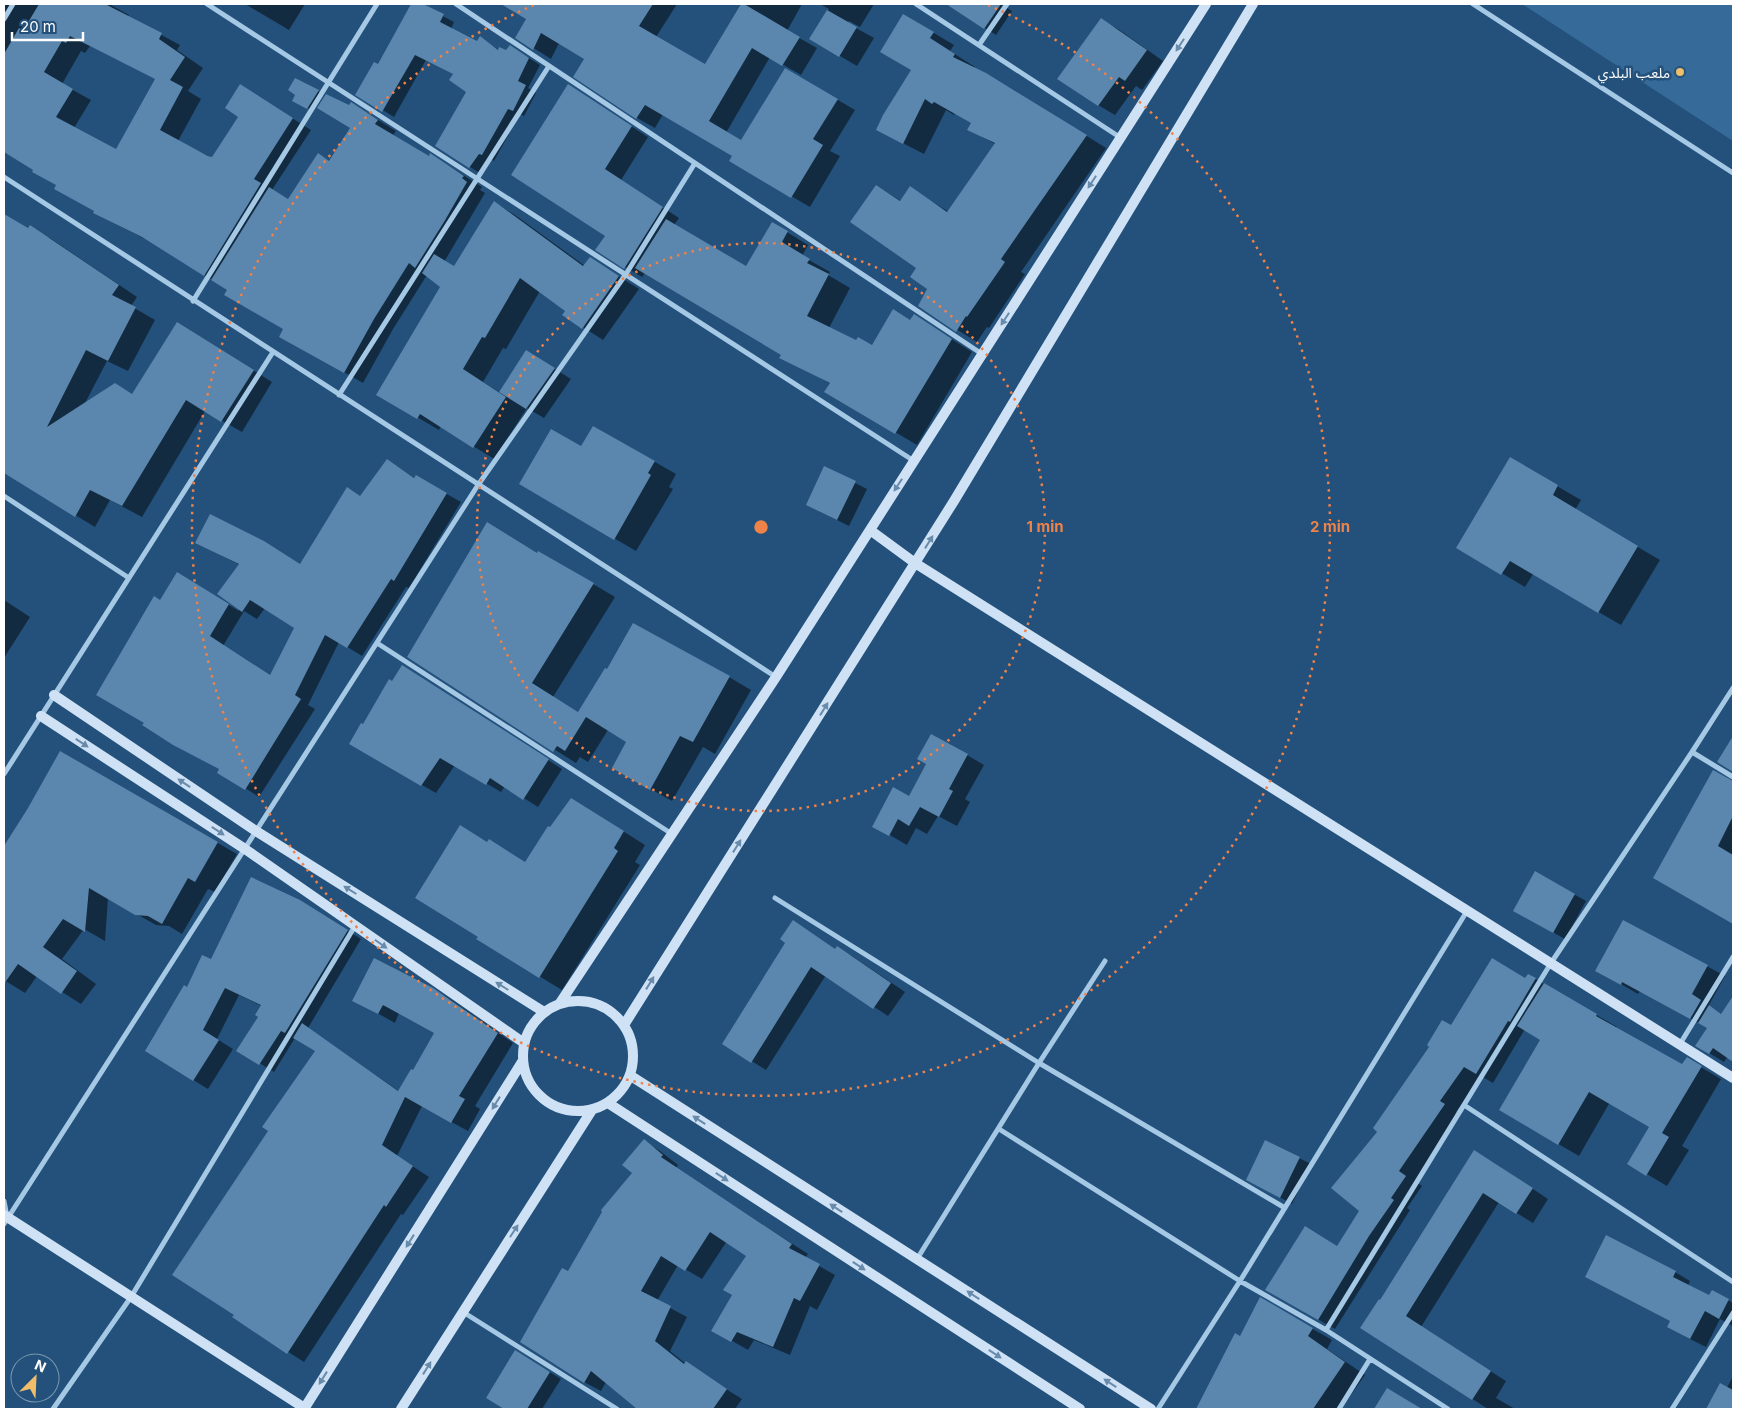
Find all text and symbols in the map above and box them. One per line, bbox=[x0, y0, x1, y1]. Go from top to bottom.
scale bar bbox=[12, 10, 84, 42]
text: 20 m bbox=[20, 17, 56, 36]
one-way arrow bbox=[1175, 38, 1185, 51]
place label: ملعب البلدي bbox=[1598, 64, 1670, 84]
marker: ملعب البلدي bbox=[1674, 66, 1686, 78]
one-way arrow bbox=[1088, 175, 1097, 188]
one-way arrow bbox=[1000, 312, 1010, 325]
one-way arrow bbox=[894, 478, 903, 492]
text: 1 min bbox=[1026, 517, 1064, 536]
text: 2 min bbox=[1310, 517, 1350, 536]
centre of rings bbox=[752, 518, 770, 536]
one-way arrow bbox=[924, 535, 934, 548]
one-way arrow bbox=[819, 702, 828, 715]
one-way arrow bbox=[75, 738, 88, 748]
one-way arrow bbox=[177, 778, 191, 788]
one-way arrow bbox=[211, 827, 225, 836]
one-way arrow bbox=[732, 839, 741, 852]
one-way arrow bbox=[343, 886, 356, 895]
one-way arrow bbox=[374, 939, 387, 949]
one-way arrow bbox=[645, 977, 655, 990]
one-way arrow bbox=[496, 981, 509, 991]
one-way arrow bbox=[492, 1097, 501, 1110]
one-way arrow bbox=[693, 1115, 706, 1125]
one-way arrow bbox=[716, 1173, 729, 1182]
one-way arrow bbox=[830, 1203, 843, 1212]
one-way arrow bbox=[510, 1224, 519, 1238]
one-way arrow bbox=[405, 1234, 414, 1248]
one-way arrow bbox=[852, 1261, 865, 1271]
one-way arrow bbox=[966, 1291, 980, 1300]
one-way arrow bbox=[988, 1350, 1002, 1359]
north arrow bbox=[10, 1353, 60, 1403]
text: N bbox=[32, 1356, 49, 1376]
one-way arrow bbox=[422, 1361, 432, 1375]
one-way arrow bbox=[319, 1372, 328, 1385]
one-way arrow bbox=[1103, 1378, 1117, 1388]

